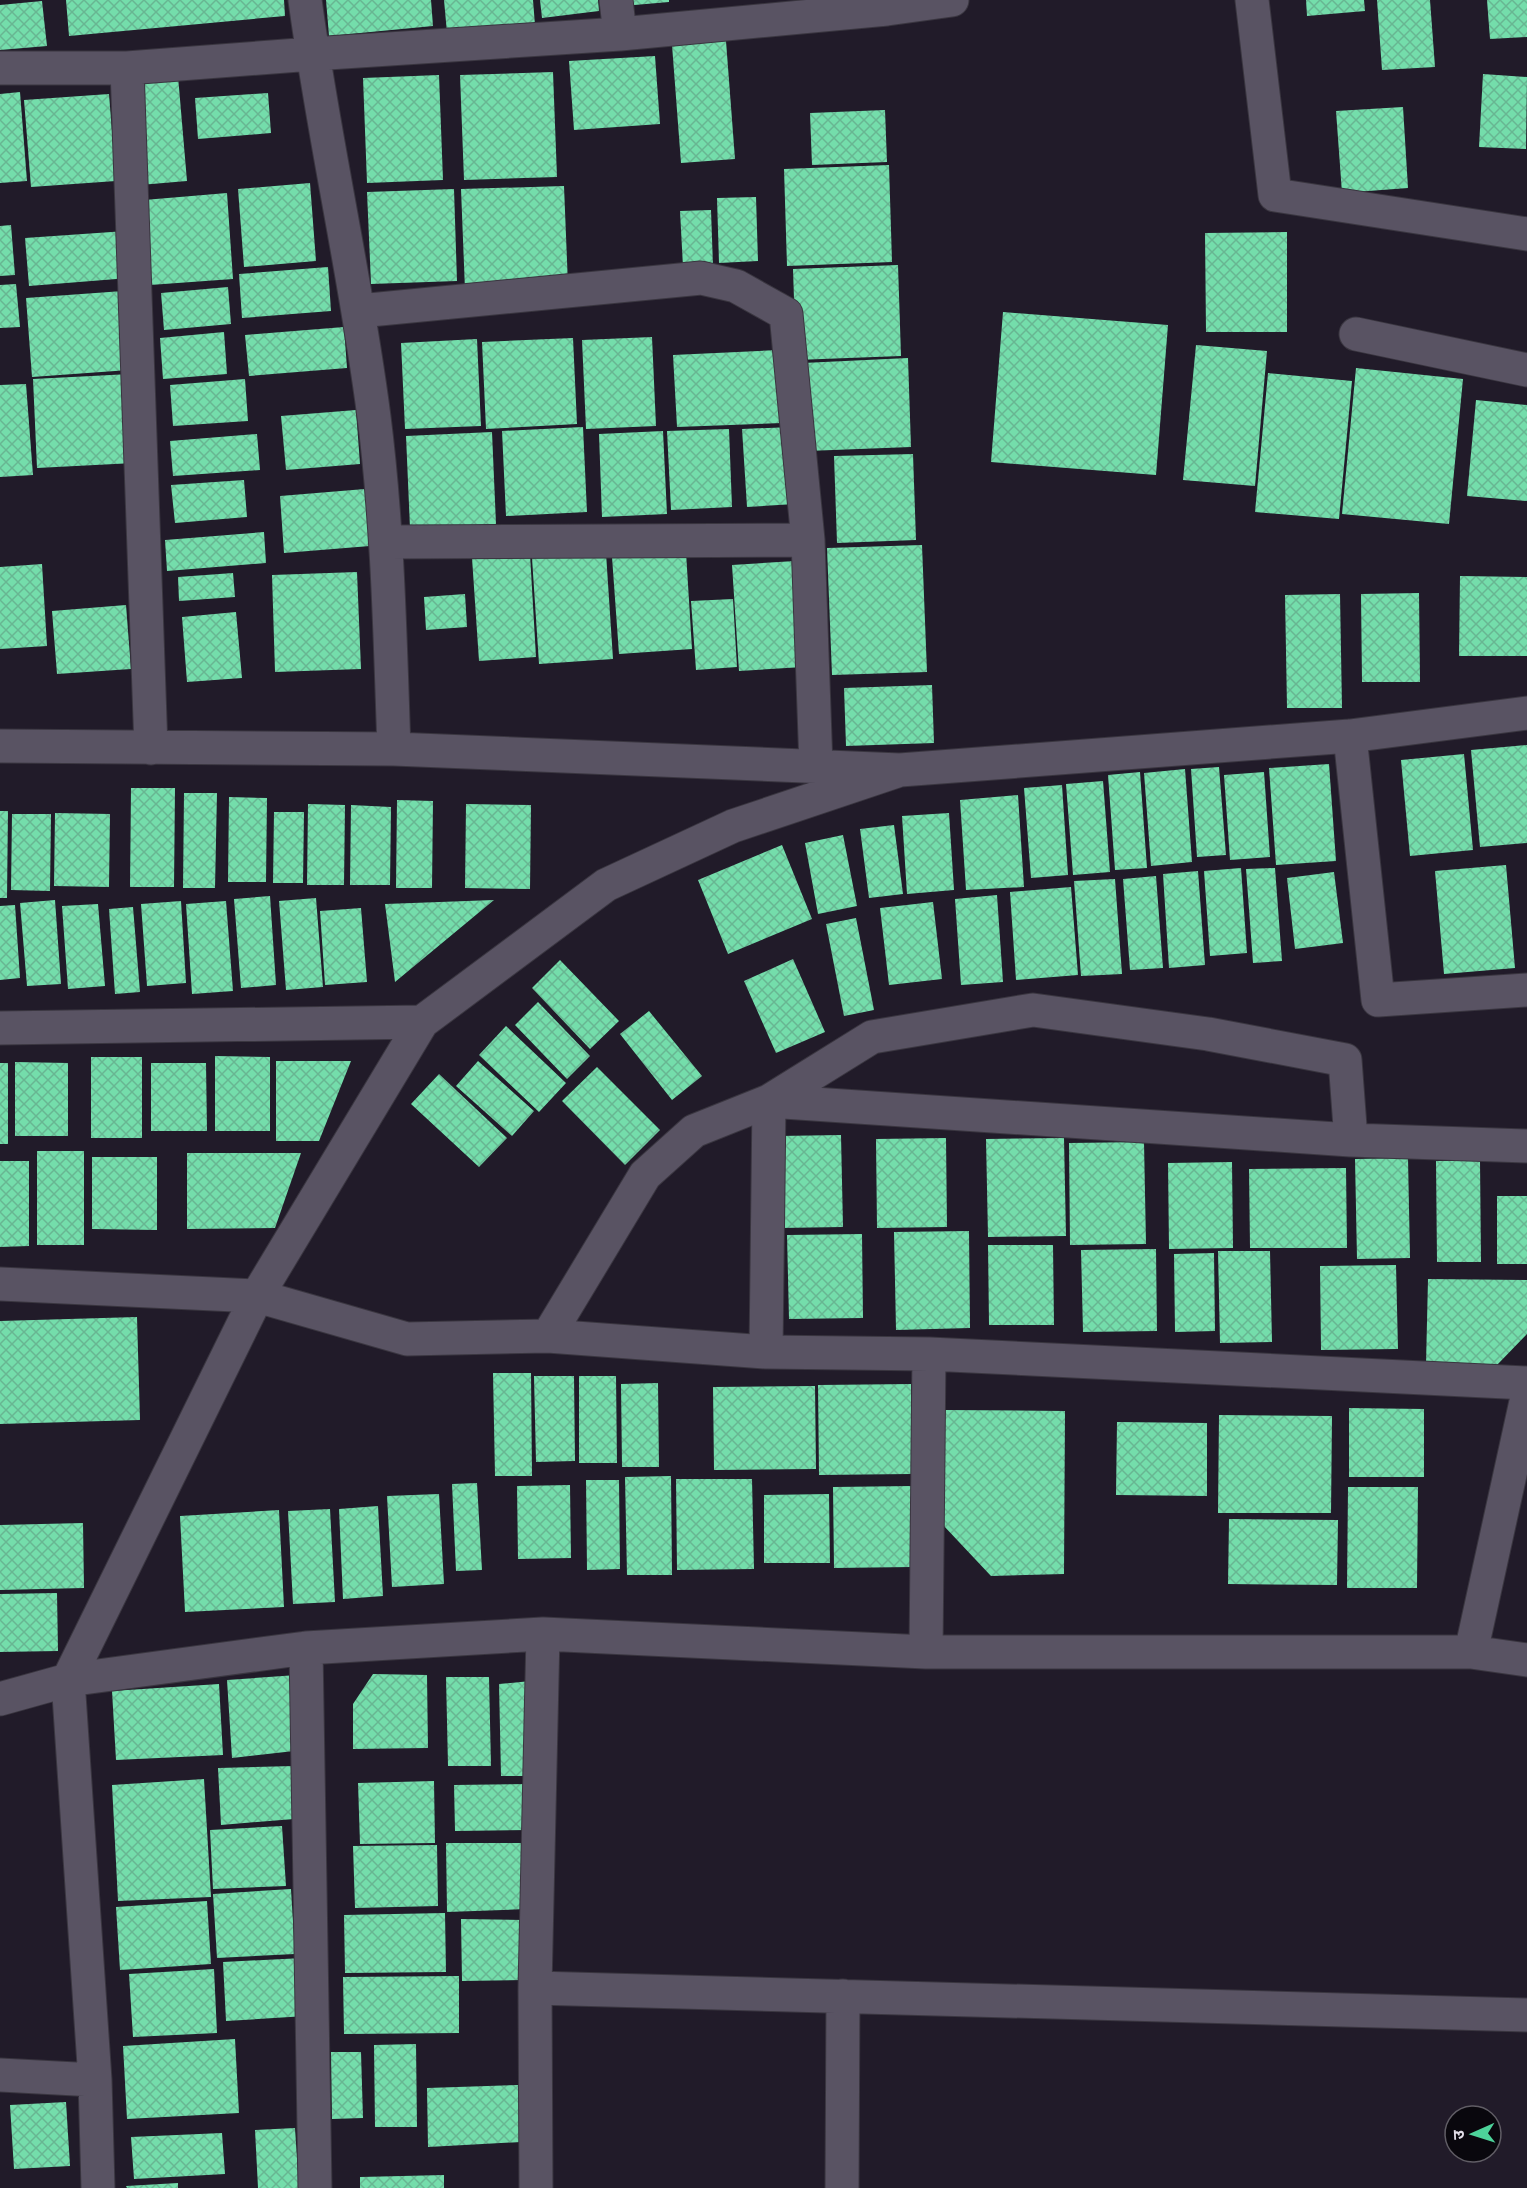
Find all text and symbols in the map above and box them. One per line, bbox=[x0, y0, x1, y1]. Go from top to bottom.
north arrow bbox=[1443, 2104, 1503, 2164]
text: उ bbox=[1448, 2129, 1467, 2140]

